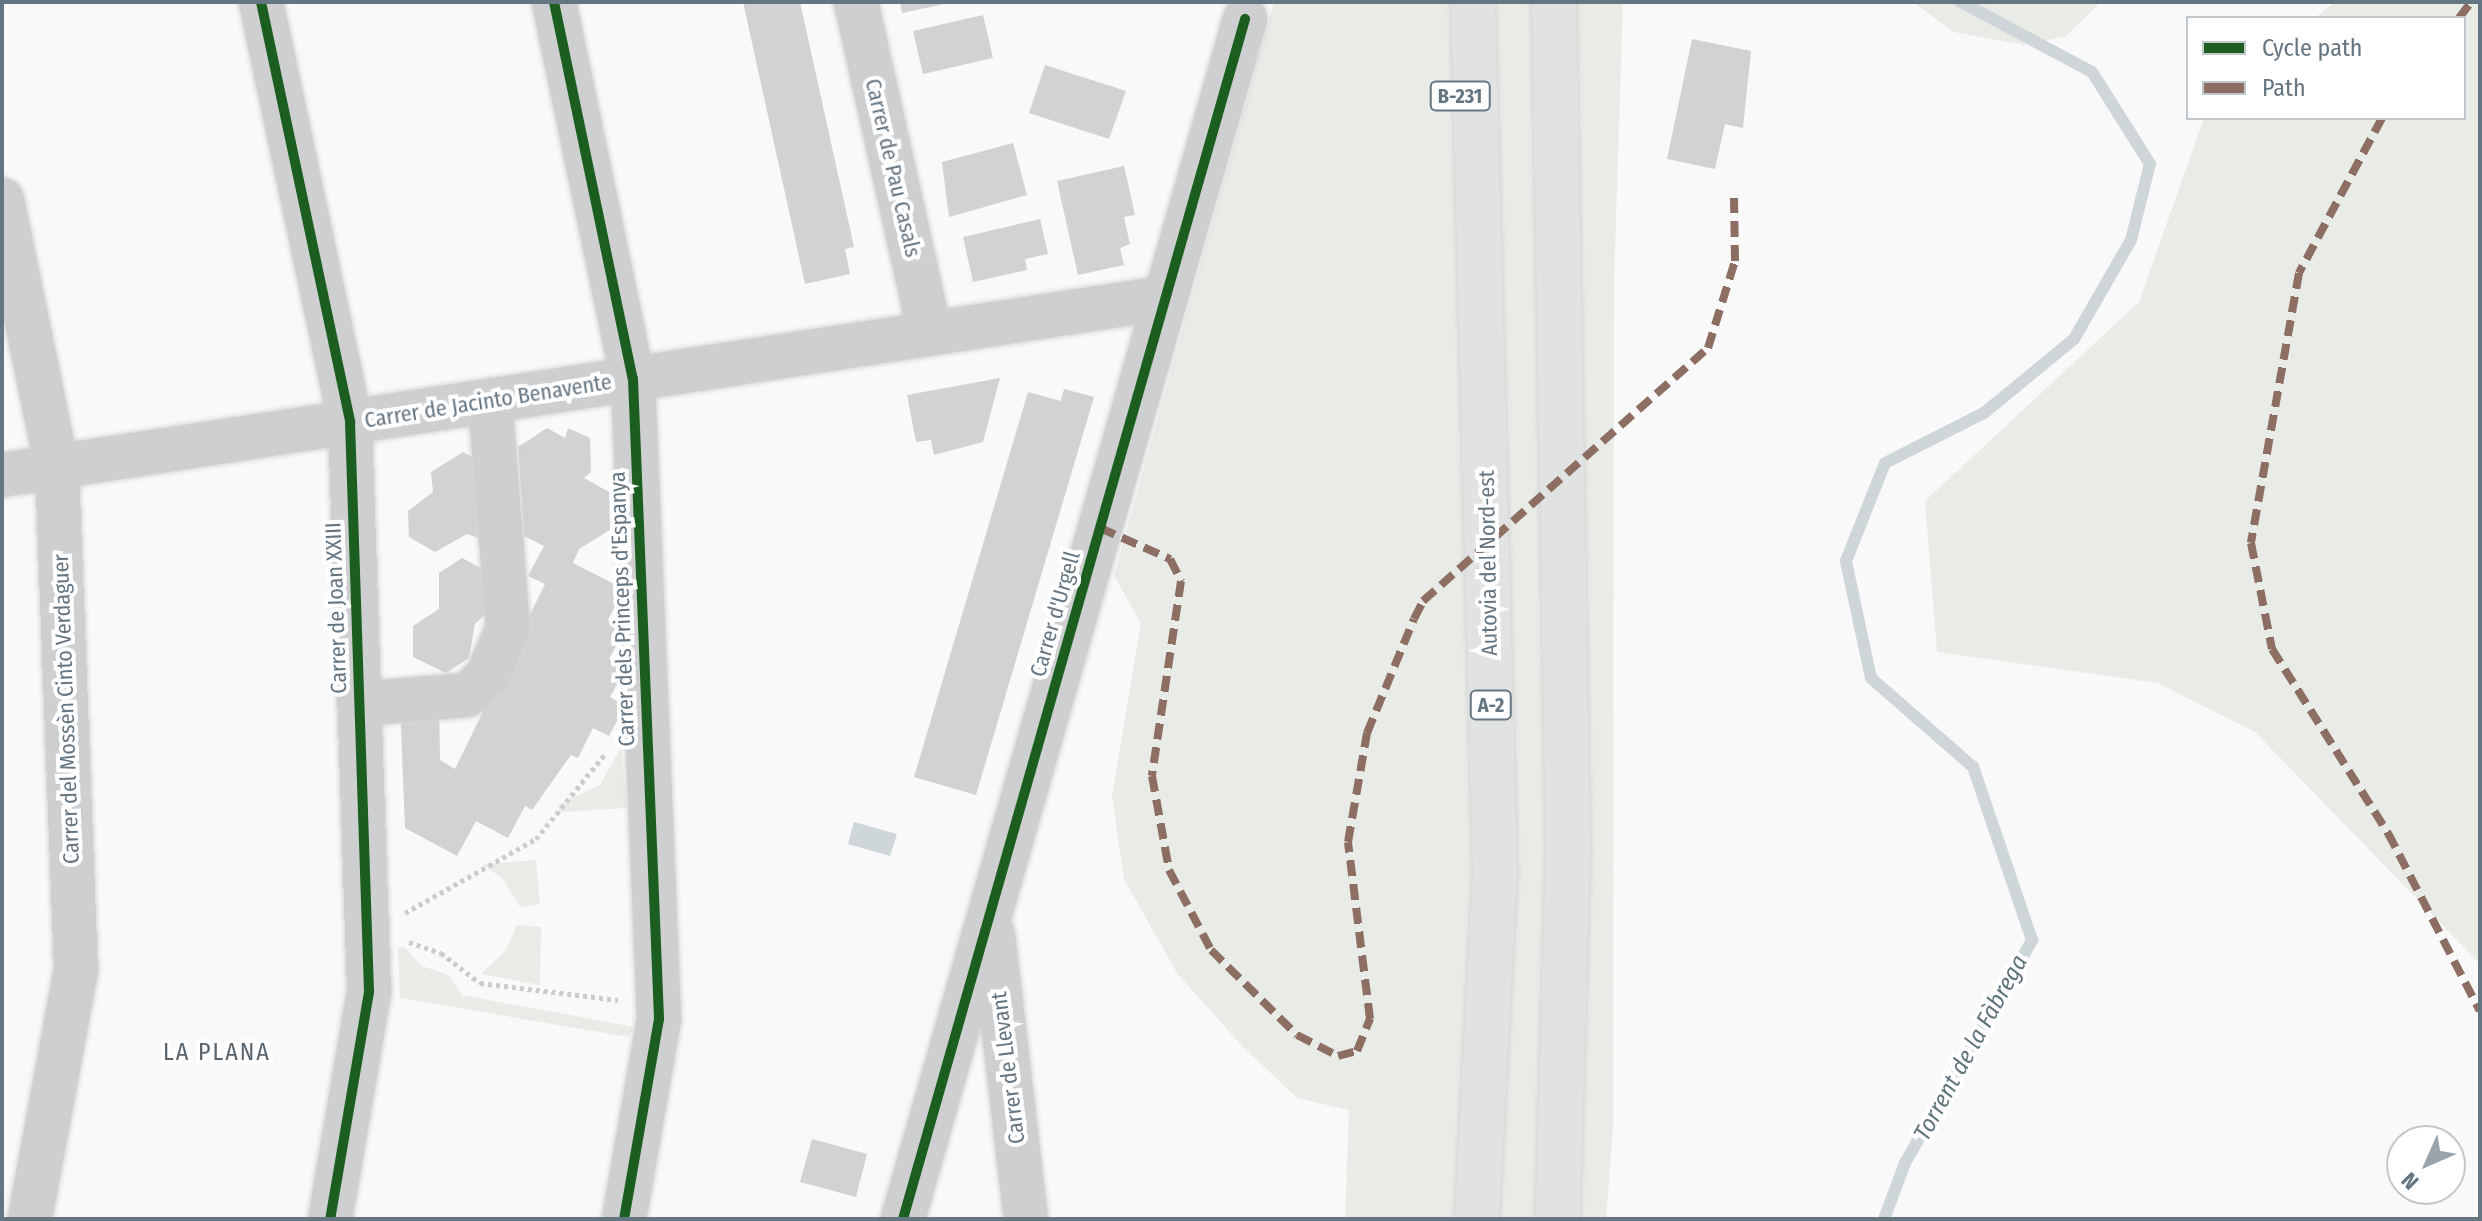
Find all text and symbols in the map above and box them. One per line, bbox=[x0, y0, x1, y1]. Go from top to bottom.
legend bbox=[2186, 16, 2466, 120]
text: Cycle path bbox=[2262, 34, 2362, 62]
text: Path bbox=[2262, 74, 2306, 102]
street label: Carrer de Pau Casals bbox=[860, 76, 926, 260]
road number: B-231 bbox=[1428, 80, 1492, 112]
street label: Carrer de Jacinto Benavente bbox=[363, 368, 613, 434]
street label: Autovia del Nord-est bbox=[1473, 470, 1503, 656]
street label: Carrer dels Princeps d'Espanya bbox=[604, 471, 640, 747]
street label: Carrer de Joan XXIII bbox=[320, 522, 352, 694]
street label: Carrer d'Urgell bbox=[1025, 548, 1085, 680]
street label: Carrer del Mossèn Cinto Verdaguer bbox=[47, 554, 85, 864]
road number: A-2 bbox=[1469, 689, 1513, 721]
water label: Torrent de la Fàbrega bbox=[1908, 950, 2034, 1146]
street label: Carrer de Llevant bbox=[986, 990, 1030, 1146]
district label: LA PLANA bbox=[163, 1039, 271, 1067]
north arrow bbox=[2386, 1125, 2466, 1205]
text: N bbox=[2396, 1167, 2424, 1195]

